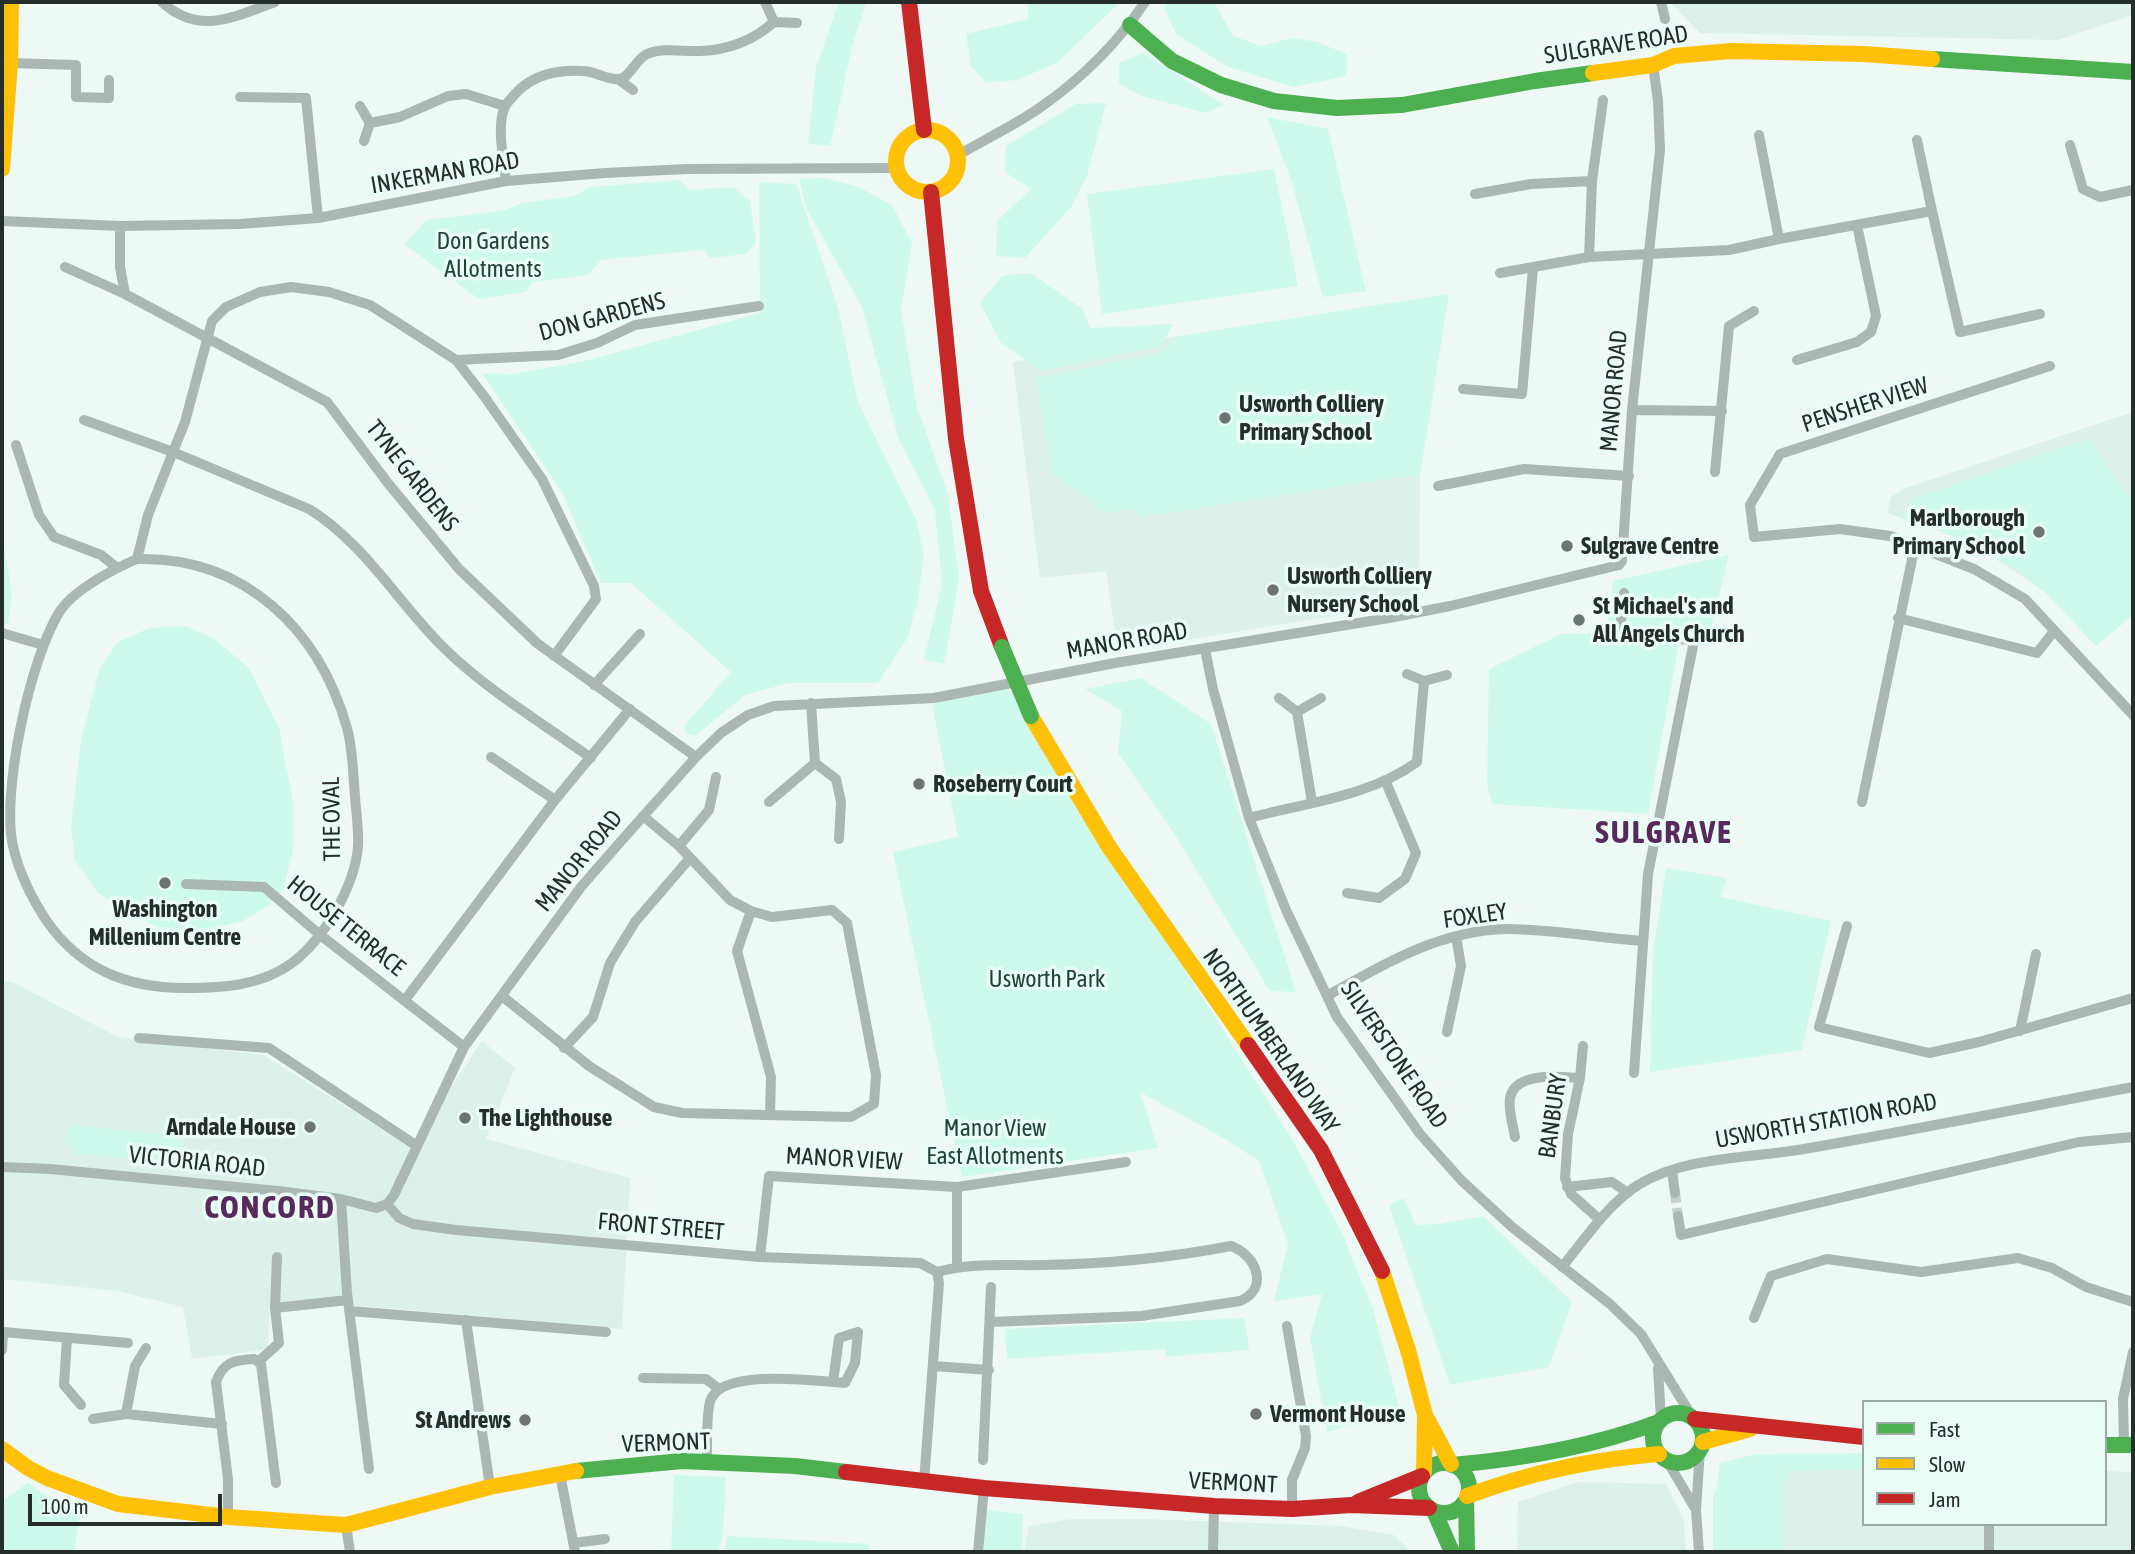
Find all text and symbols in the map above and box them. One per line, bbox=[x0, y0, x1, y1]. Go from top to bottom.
street label: SULGRAVE ROAD bbox=[1542, 19, 1690, 71]
street label: INKERMAN ROAD bbox=[368, 146, 522, 200]
park label: Don Gardens Allotments bbox=[437, 227, 549, 283]
street label: DON GARDENS bbox=[536, 286, 668, 348]
street label: MANOR ROAD bbox=[1594, 329, 1634, 453]
street label: PENSHER VIEW bbox=[1798, 371, 1932, 439]
place label: Usworth Colliery Primary School bbox=[1239, 390, 1384, 446]
marker: Usworth Colliery Primary School bbox=[1217, 410, 1233, 426]
street label: TYNE GARDENS bbox=[360, 415, 464, 537]
place label: Marlborough Primary School bbox=[1892, 504, 2025, 560]
marker: Marlborough Primary School bbox=[2031, 524, 2047, 540]
place label: Sulgrave Centre bbox=[1581, 532, 1719, 560]
marker: Sulgrave Centre bbox=[1559, 538, 1575, 554]
place label: Usworth Colliery Nursery School bbox=[1287, 562, 1432, 618]
marker: Usworth Colliery Nursery School bbox=[1265, 582, 1281, 598]
place label: St Michael's and All Angels Church bbox=[1593, 592, 1745, 648]
marker: St Michael's and All Angels Church bbox=[1571, 612, 1587, 628]
street label: MANOR ROAD bbox=[1064, 616, 1190, 666]
place label: Roseberry Court bbox=[933, 770, 1073, 798]
marker: Roseberry Court bbox=[911, 776, 927, 792]
street label: THE OVAL bbox=[317, 777, 347, 861]
street label: MANOR ROAD bbox=[529, 804, 629, 918]
district label: SULGRAVE bbox=[1596, 814, 1732, 852]
street label: HOUSE TERRACE bbox=[281, 870, 411, 982]
marker: Washington Millenium Centre bbox=[157, 875, 173, 891]
place label: Washington Millenium Centre bbox=[89, 895, 241, 951]
street label: FOXLEY bbox=[1441, 897, 1509, 935]
street label: NORTHUMBERLAND WAY bbox=[1197, 943, 1345, 1139]
park label: Usworth Park bbox=[989, 965, 1105, 993]
street label: SILVERSTONE ROAD bbox=[1334, 976, 1454, 1134]
street label: BANBURY bbox=[1533, 1072, 1573, 1160]
street label: USWORTH STATION ROAD bbox=[1713, 1087, 1939, 1155]
place label: The Lighthouse bbox=[479, 1104, 612, 1132]
marker: The Lighthouse bbox=[457, 1110, 473, 1126]
place label: Arndale House bbox=[166, 1113, 296, 1141]
park label: Manor View East Allotments bbox=[926, 1114, 1064, 1170]
marker: Arndale House bbox=[302, 1119, 318, 1135]
street label: VICTORIA ROAD bbox=[127, 1141, 267, 1183]
street label: MANOR VIEW bbox=[785, 1142, 903, 1176]
district label: CONCORD bbox=[205, 1189, 335, 1227]
street label: FRONT STREET bbox=[596, 1207, 726, 1247]
place label: Vermont House bbox=[1270, 1400, 1406, 1428]
legend bbox=[1862, 1400, 2107, 1526]
place label: St Andrews bbox=[415, 1406, 511, 1434]
marker: Vermont House bbox=[1248, 1406, 1264, 1422]
marker: St Andrews bbox=[517, 1412, 533, 1428]
text: Fast bbox=[1929, 1417, 1960, 1441]
street label: VERMONT bbox=[621, 1427, 711, 1459]
text: Slow bbox=[1929, 1452, 1965, 1476]
street label: VERMONT bbox=[1188, 1466, 1278, 1500]
scale bar bbox=[32, 1480, 226, 1524]
text: Jam bbox=[1929, 1487, 1961, 1511]
text: 100 m bbox=[41, 1494, 89, 1518]

